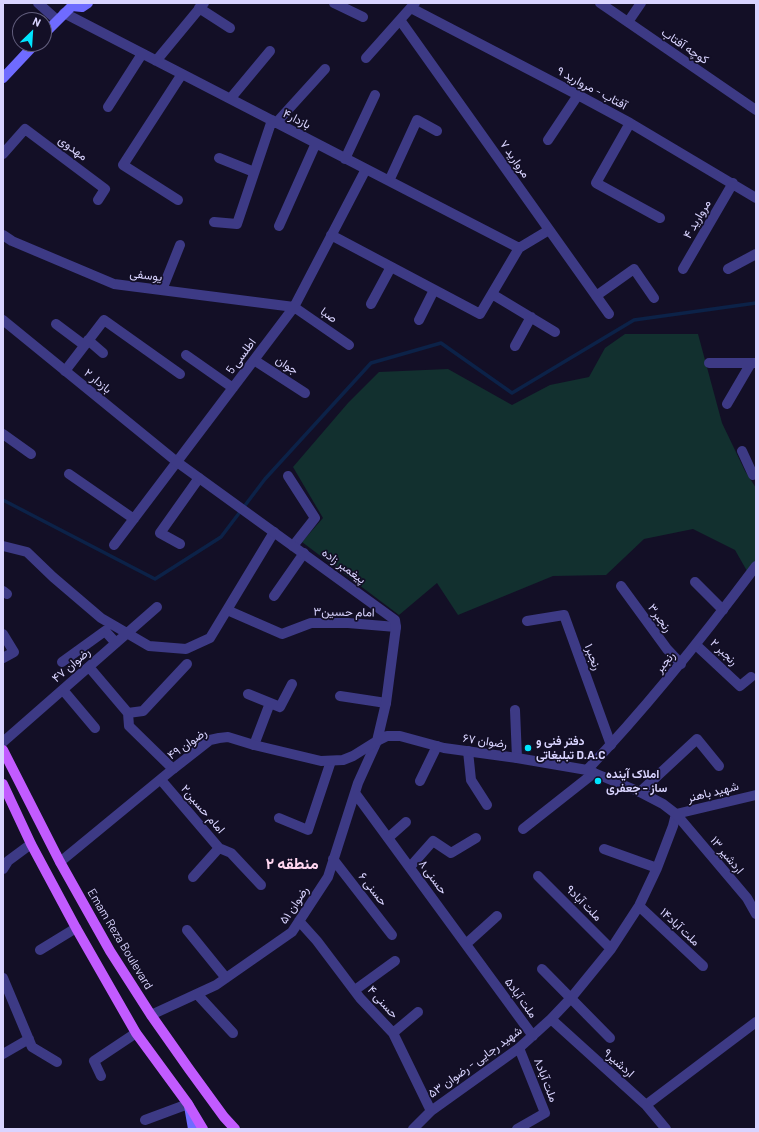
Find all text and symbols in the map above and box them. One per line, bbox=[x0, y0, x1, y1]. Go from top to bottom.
north arrow bbox=[12, 12, 52, 52]
text: N bbox=[31, 14, 43, 29]
street label: کوچه آفتاب bbox=[659, 25, 711, 67]
street label: آفتاب - مروارید ۹ bbox=[554, 63, 630, 113]
street label: بازدار۴ bbox=[281, 106, 313, 132]
street label: مهدوی bbox=[56, 132, 90, 164]
street label: مروارید ۷ bbox=[497, 137, 533, 181]
street label: مروارید ۴ bbox=[680, 197, 714, 241]
street label: یوسفی bbox=[129, 266, 163, 284]
street label: صبا bbox=[318, 304, 340, 326]
street label: اطلسی 5 bbox=[223, 335, 259, 377]
street label: جوان bbox=[273, 352, 301, 378]
street label: بازدار ۲ bbox=[81, 366, 115, 396]
street label: پیغمبر زاده bbox=[319, 545, 369, 587]
street label: رنجبر۳ bbox=[645, 601, 675, 635]
street label: امام حسین۳ bbox=[313, 604, 375, 620]
street label: رنجبر ۲ bbox=[707, 636, 741, 668]
street label: رنجبر۱ bbox=[582, 642, 604, 672]
street label: رضوان ۴۷ bbox=[49, 645, 93, 685]
street label: رنجبر bbox=[652, 648, 678, 676]
street label: رضوان ۴۹ bbox=[165, 725, 209, 763]
street label: رضوان ۶۷ bbox=[462, 731, 508, 751]
place label: دفتر فنی و تبلیغاتی D.A.C bbox=[536, 734, 606, 762]
marker: دفتر فنی و تبلیغاتی D.A.C bbox=[523, 743, 533, 753]
place label: املاک آینده ساز - جعفری bbox=[606, 767, 667, 795]
marker: املاک آینده ساز - جعفری bbox=[593, 776, 603, 786]
street label: شهید باهنر bbox=[686, 779, 740, 805]
street label: امام حسین۲ bbox=[178, 782, 228, 836]
street label: اردشیر ۱۳ bbox=[707, 833, 747, 877]
district label: منطقه ۲ bbox=[265, 854, 319, 874]
street label: حسنی ۸ bbox=[416, 857, 450, 897]
street label: حسنی ۶ bbox=[356, 869, 390, 909]
street label: ملت آباد۹ bbox=[563, 882, 605, 924]
street label: رضوان ۵۱ bbox=[276, 883, 312, 927]
street label: Emam Reza Boulevard bbox=[84, 886, 156, 992]
street label: ملت آباد۱۴ bbox=[657, 905, 703, 949]
street label: ملت آباد۵ bbox=[502, 975, 540, 1021]
street label: حسنی ۴ bbox=[365, 983, 401, 1021]
street label: شهید رجایی - رضوان ۵۳ bbox=[425, 1023, 525, 1101]
street label: اردشیر۹ bbox=[601, 1045, 637, 1081]
street label: ملت آباد۸ bbox=[531, 1056, 561, 1104]

